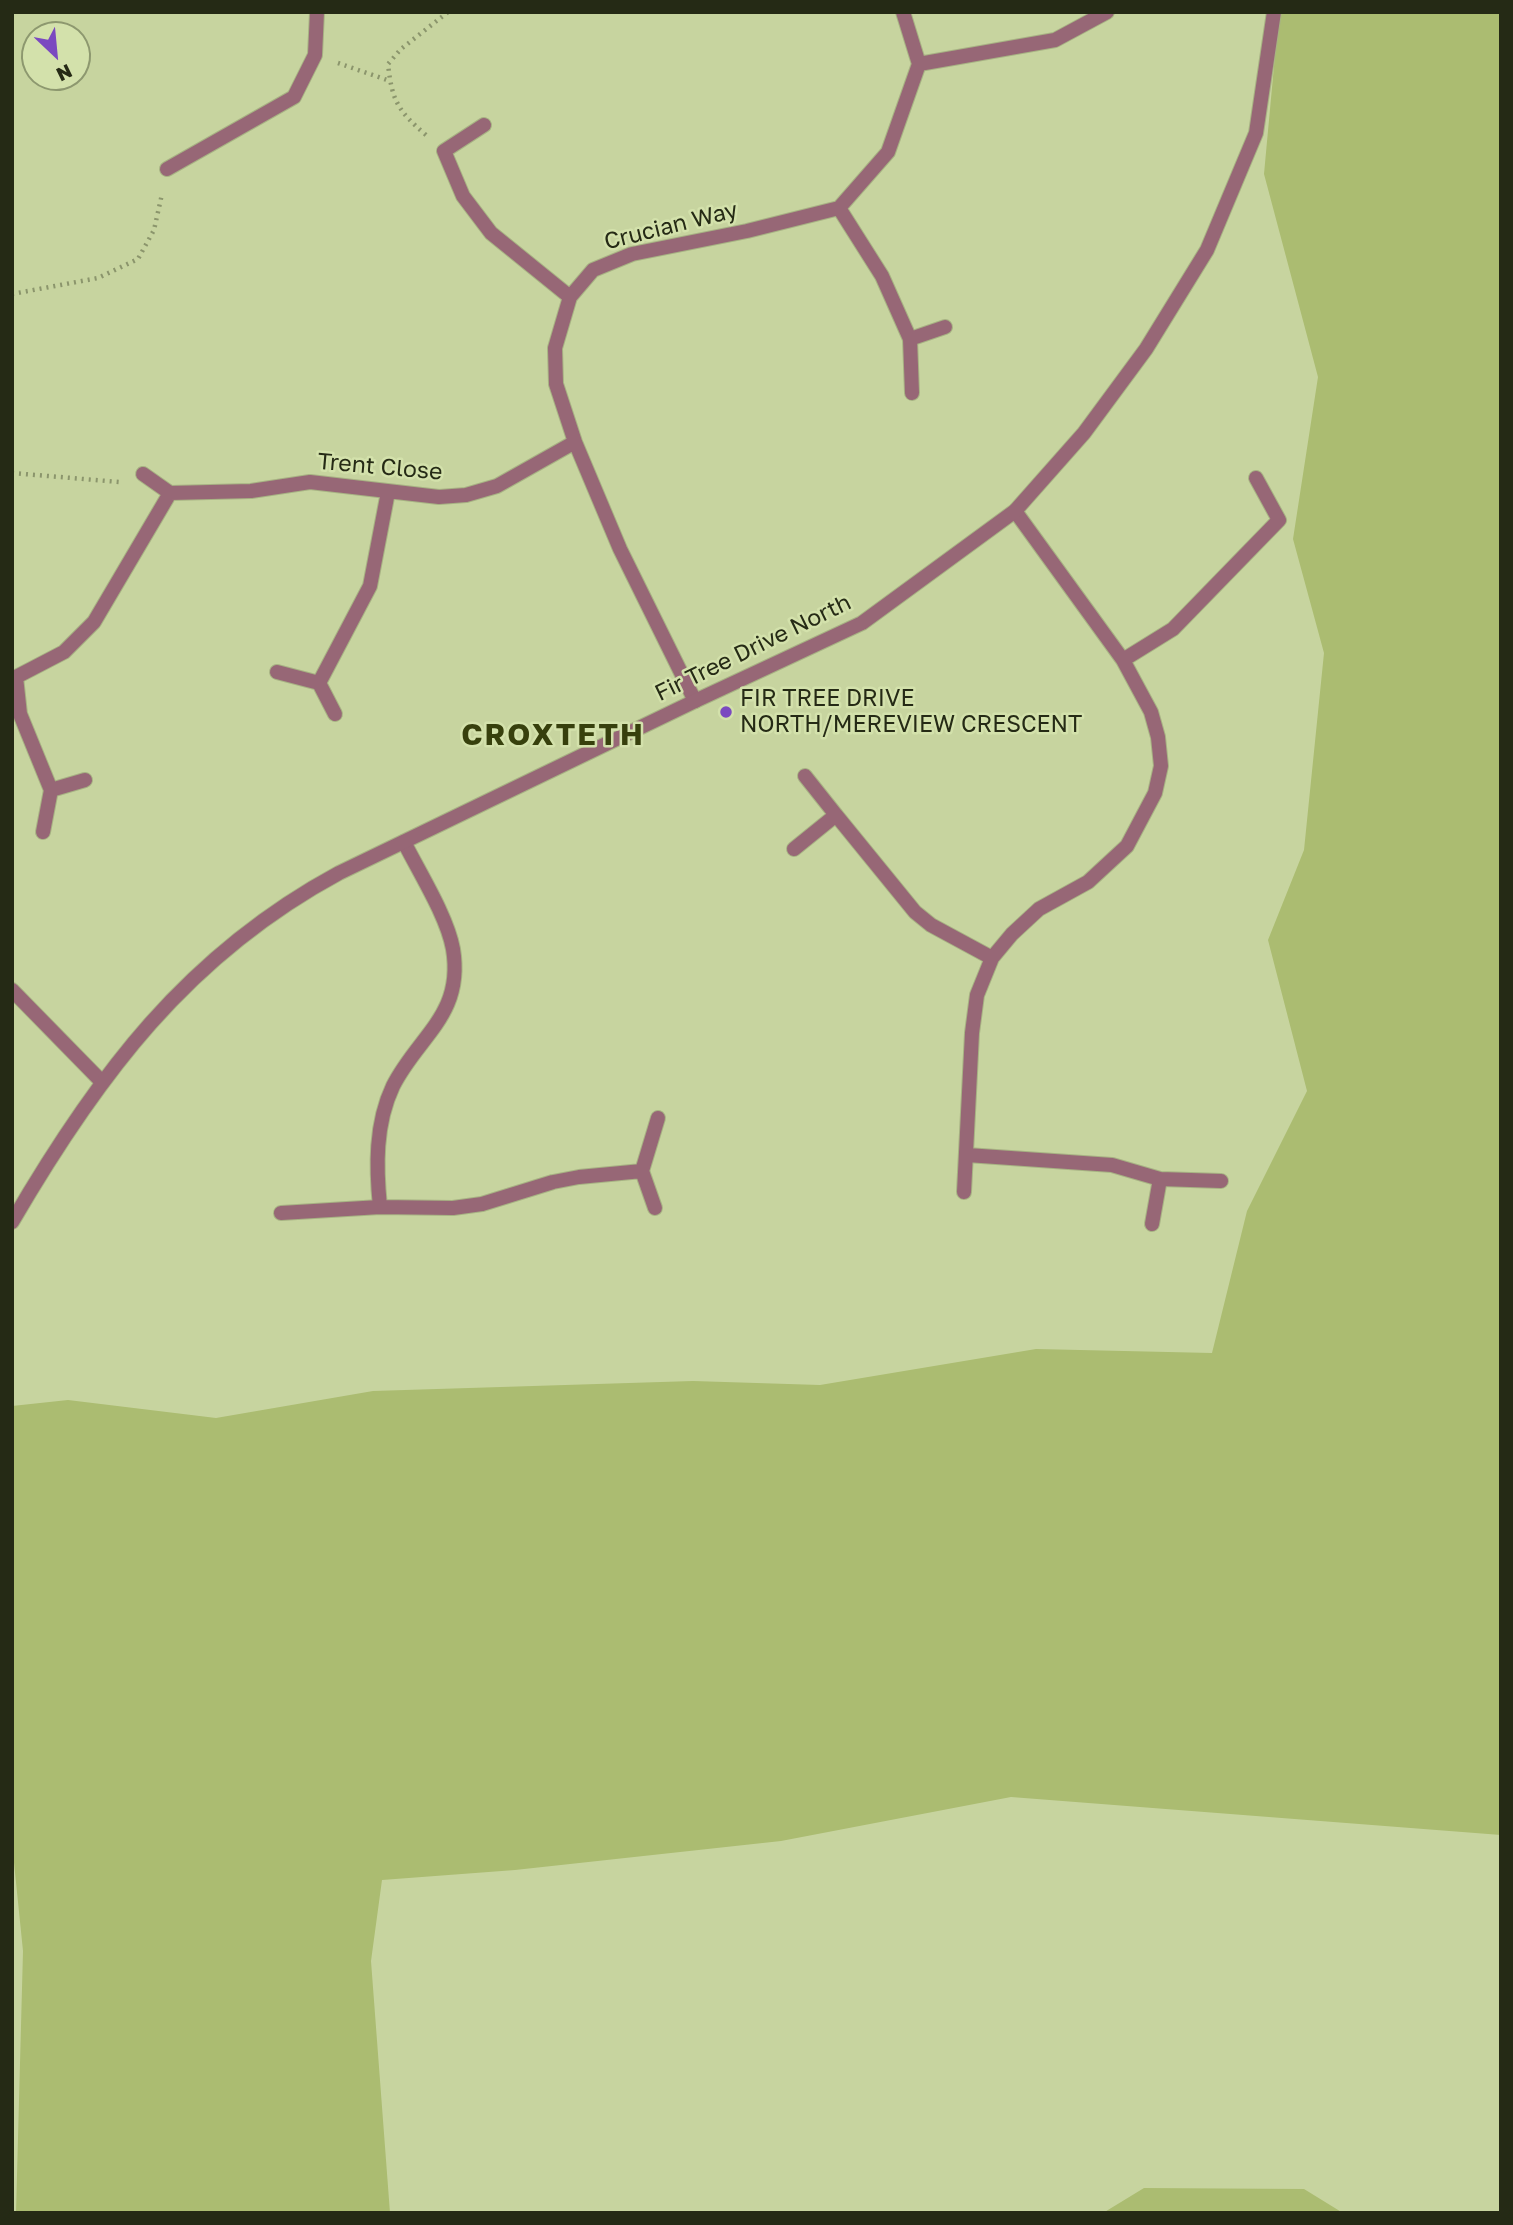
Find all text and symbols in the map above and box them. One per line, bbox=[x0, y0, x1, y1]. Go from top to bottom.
north arrow bbox=[21, 21, 91, 91]
text: N bbox=[53, 60, 76, 87]
street label: Crucian Way bbox=[601, 196, 741, 256]
street label: Trent Close bbox=[316, 448, 444, 486]
street label: Fir Tree Drive North bbox=[650, 589, 856, 707]
place label: FIR TREE DRIVE NORTH/MEREVIEW CRESCENT bbox=[740, 685, 1082, 739]
marker: FIR TREE DRIVE NORTH/MEREVIEW CRESCENT bbox=[718, 704, 734, 720]
district label: CROXTETH bbox=[462, 717, 644, 753]

